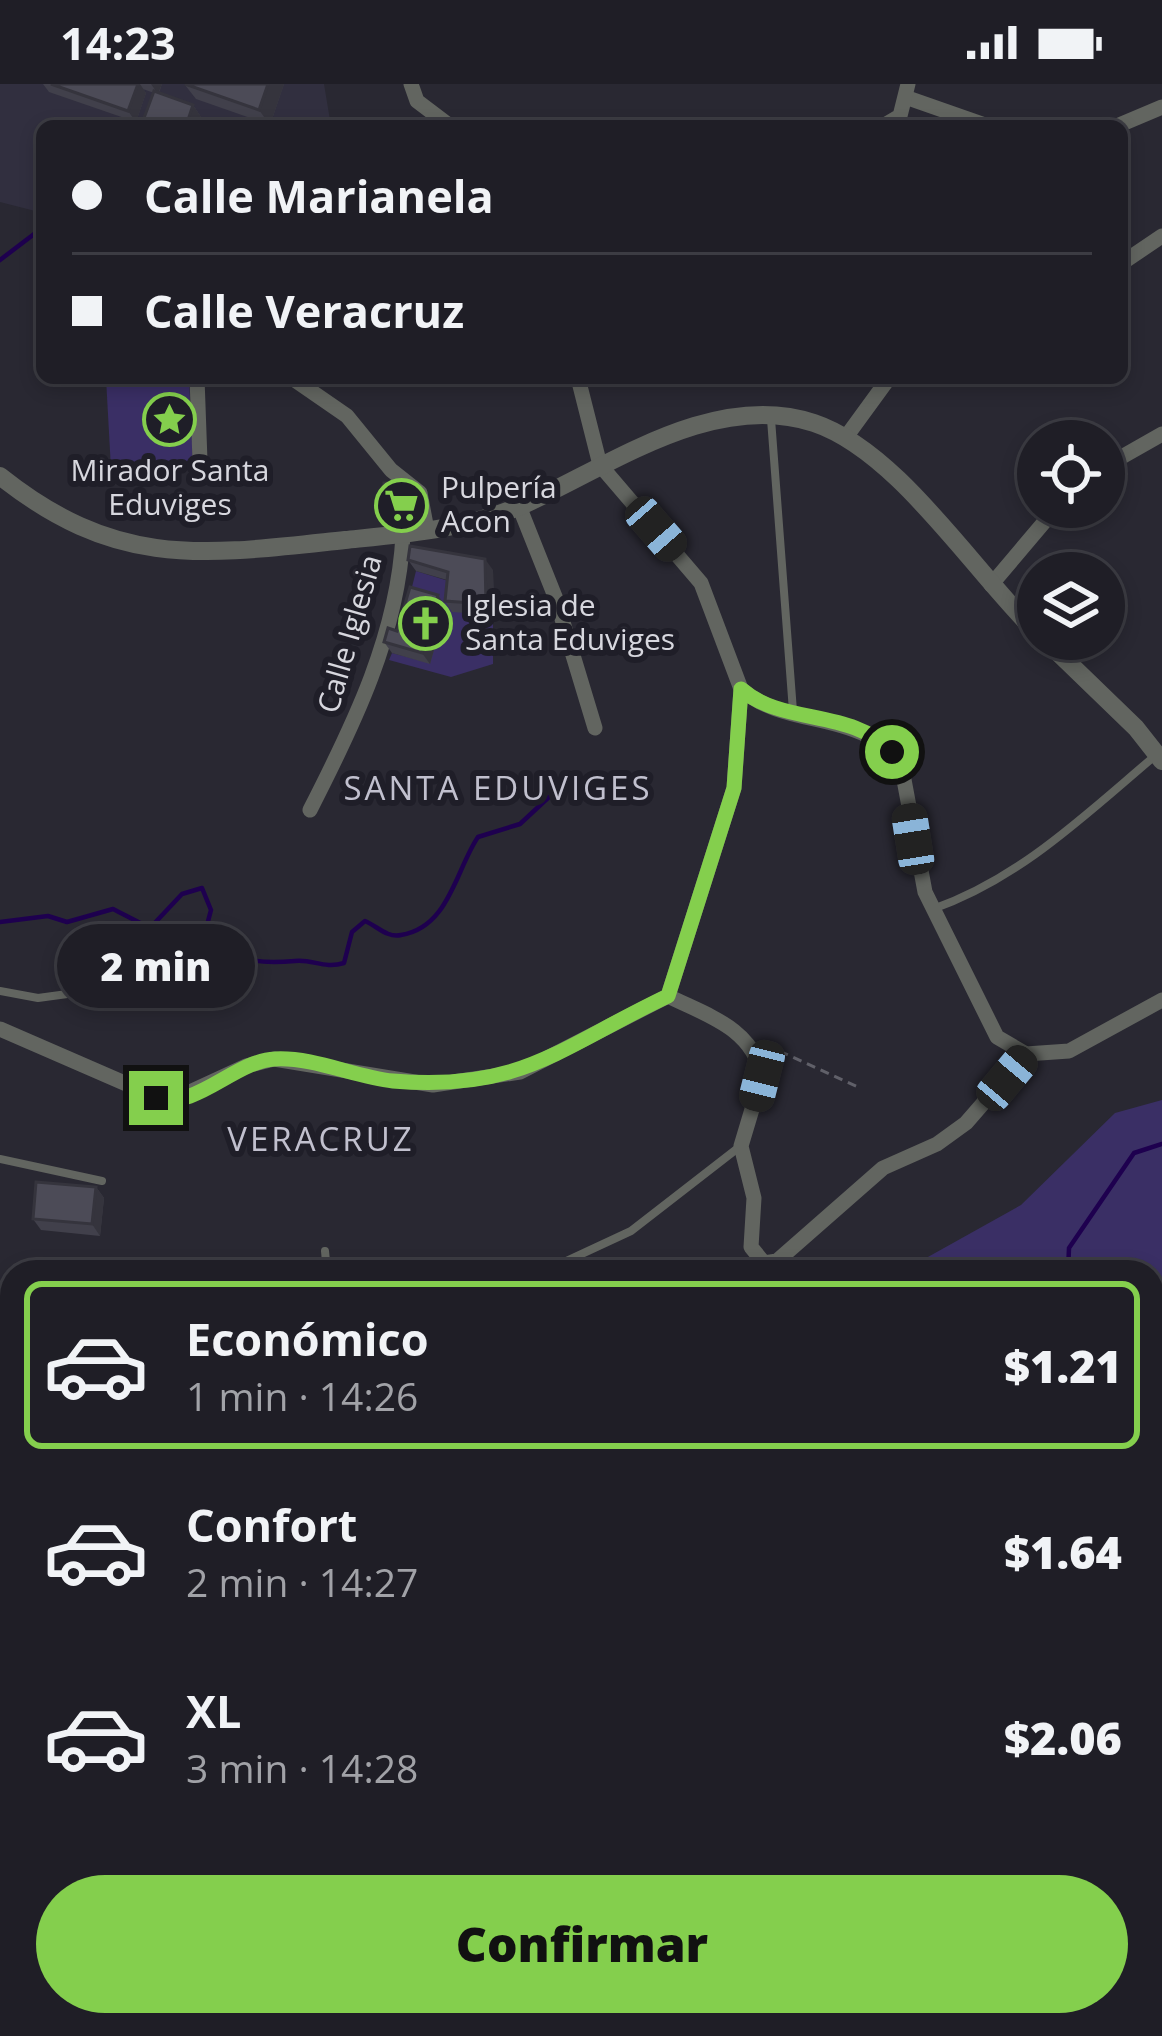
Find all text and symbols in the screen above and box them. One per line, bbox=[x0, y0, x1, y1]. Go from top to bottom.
text: 14:23 bbox=[60, 12, 176, 73]
text: Calle Marianela bbox=[144, 165, 494, 226]
text: Calle Veracruz bbox=[144, 280, 464, 341]
place icon: Mirador Santa Eduviges bbox=[142, 391, 198, 447]
map controls bbox=[1017, 420, 1125, 660]
button: locate bbox=[1017, 420, 1125, 528]
place label: Mirador Santa Eduviges bbox=[71, 449, 269, 524]
place label: Pulpería Acon bbox=[441, 466, 557, 541]
supermarket icon: Pulpería Acon bbox=[374, 477, 430, 533]
car bbox=[619, 490, 693, 568]
street label: Calle Iglesia bbox=[306, 550, 391, 718]
button: layers bbox=[1017, 552, 1125, 660]
place label: Iglesia de Santa Eduviges bbox=[465, 584, 675, 659]
church icon: Iglesia de Santa Eduviges bbox=[398, 595, 454, 651]
route start bbox=[865, 725, 919, 779]
district label: SANTA EDUVIGES bbox=[343, 765, 653, 810]
car bbox=[890, 801, 936, 877]
callout: 2 min bbox=[57, 924, 255, 1008]
text: 2 min bbox=[101, 939, 211, 992]
car bbox=[736, 1037, 788, 1115]
car bbox=[970, 1039, 1044, 1117]
route end bbox=[129, 1071, 183, 1125]
district label: VERACRUZ bbox=[227, 1116, 415, 1161]
text: Económico bbox=[186, 1308, 429, 1369]
icon: car bbox=[42, 1311, 150, 1419]
text: $1.21 bbox=[1004, 1335, 1122, 1396]
text: 1 min · 14:26 bbox=[186, 1369, 418, 1422]
text: Confort bbox=[186, 1494, 357, 1555]
icon: car bbox=[42, 1497, 150, 1605]
text: $1.64 bbox=[1004, 1521, 1122, 1582]
text: 2 min · 14:27 bbox=[186, 1555, 418, 1608]
text: XL bbox=[186, 1680, 241, 1741]
icon: car bbox=[42, 1683, 150, 1791]
text: $2.06 bbox=[1004, 1707, 1122, 1768]
text: 3 min · 14:28 bbox=[186, 1741, 418, 1794]
button: Confirmar bbox=[36, 1875, 1128, 2013]

